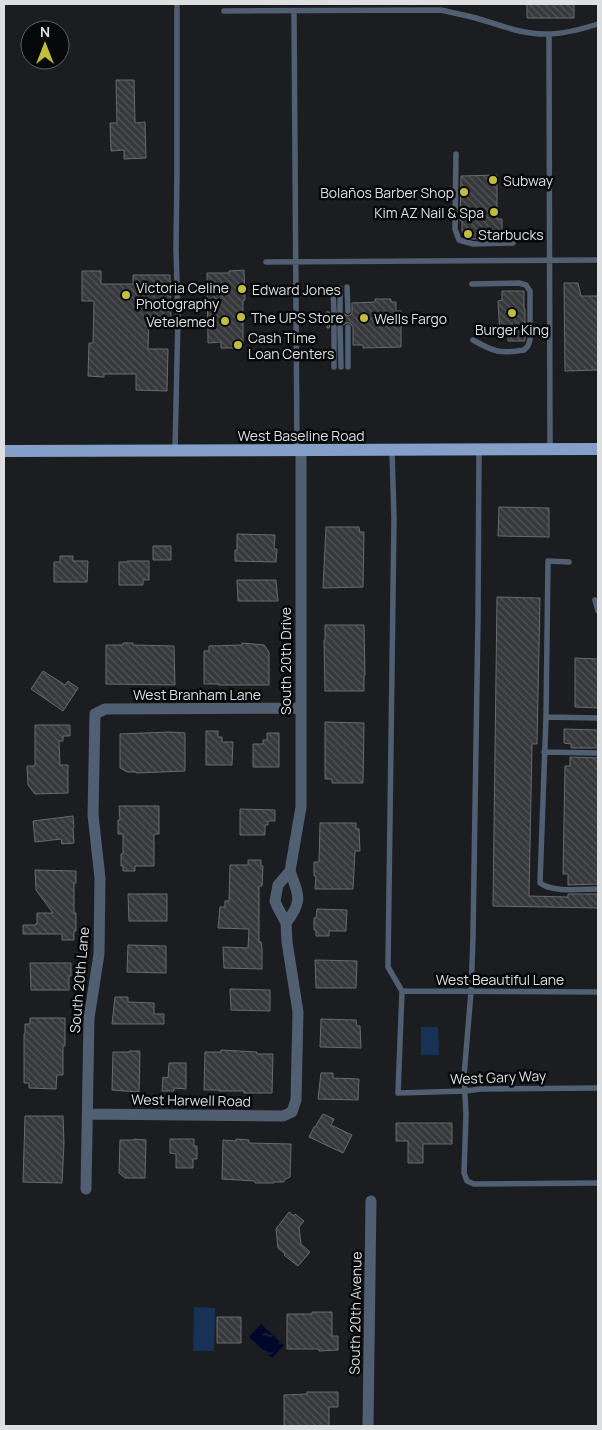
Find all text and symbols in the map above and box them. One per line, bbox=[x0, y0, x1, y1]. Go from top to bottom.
north arrow bbox=[20, 20, 70, 70]
text: N bbox=[40, 22, 50, 41]
place label: Subway bbox=[503, 171, 554, 190]
marker: Subway bbox=[487, 174, 499, 186]
place label: Bolaños Barber Shop bbox=[320, 183, 454, 202]
marker: Bolaños Barber Shop bbox=[458, 186, 470, 198]
place label: Kim AZ Nail & Spa bbox=[374, 203, 484, 222]
marker: Kim AZ Nail & Spa bbox=[488, 206, 500, 218]
place label: Starbucks bbox=[478, 225, 544, 244]
marker: Starbucks bbox=[462, 228, 474, 240]
place label: Victoria Celine Photography bbox=[136, 278, 229, 313]
place label: Edward Jones bbox=[252, 280, 341, 299]
marker: Edward Jones bbox=[236, 283, 248, 295]
marker: Victoria Celine Photography bbox=[120, 289, 132, 301]
marker: Burger King bbox=[506, 307, 518, 319]
place label: The UPS Store bbox=[251, 308, 344, 327]
place label: Wells Fargo bbox=[374, 309, 447, 328]
marker: The UPS Store bbox=[235, 311, 247, 323]
place label: Vetelemed bbox=[146, 312, 215, 331]
marker: Wells Fargo bbox=[358, 312, 370, 324]
marker: Vetelemed bbox=[219, 315, 231, 327]
place label: Burger King bbox=[475, 320, 549, 339]
place label: Cash Time Loan Centers bbox=[248, 328, 334, 363]
marker: Cash Time Loan Centers bbox=[232, 339, 244, 351]
street label: West Baseline Road bbox=[237, 426, 365, 445]
street label: South 20th Drive bbox=[276, 607, 295, 715]
street label: West Branham Lane bbox=[133, 685, 261, 704]
street label: South 20th Lane bbox=[65, 926, 93, 1034]
street label: West Beautiful Lane bbox=[436, 970, 564, 989]
street label: West Gary Way bbox=[450, 1066, 547, 1088]
street label: West Harwell Road bbox=[131, 1089, 251, 1111]
street label: South 20th Avenue bbox=[344, 1251, 366, 1375]

